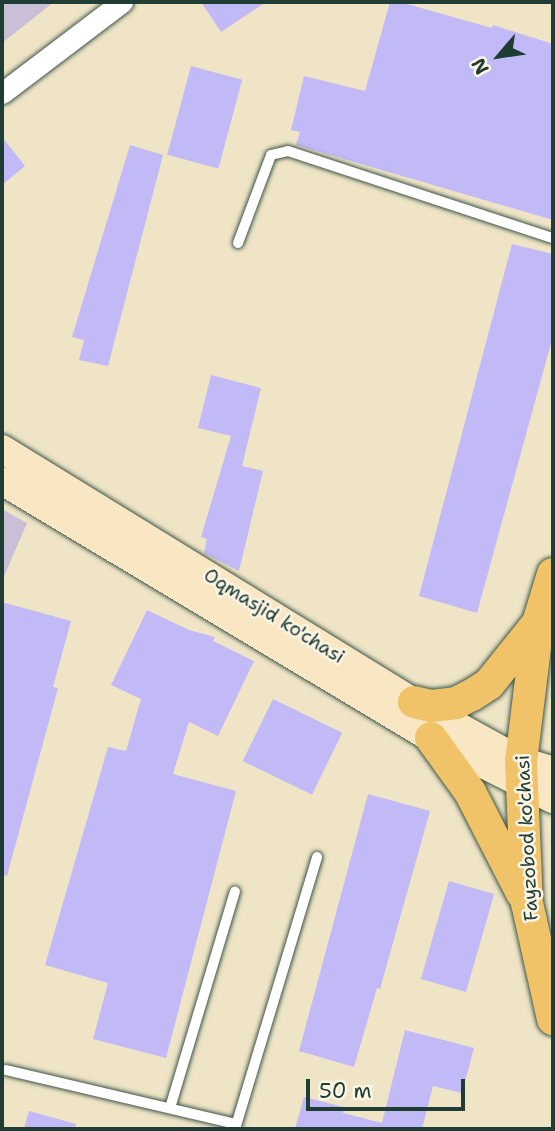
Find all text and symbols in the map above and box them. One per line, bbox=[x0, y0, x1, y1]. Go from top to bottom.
north arrow bbox=[464, 21, 534, 91]
text: N bbox=[466, 54, 495, 79]
street label: Oqmasjid ko'chasi bbox=[199, 564, 349, 668]
street label: Fayzobod ko'chasi bbox=[511, 754, 543, 922]
scale bar bbox=[310, 1064, 469, 1108]
text: 50 m bbox=[319, 1077, 372, 1105]

